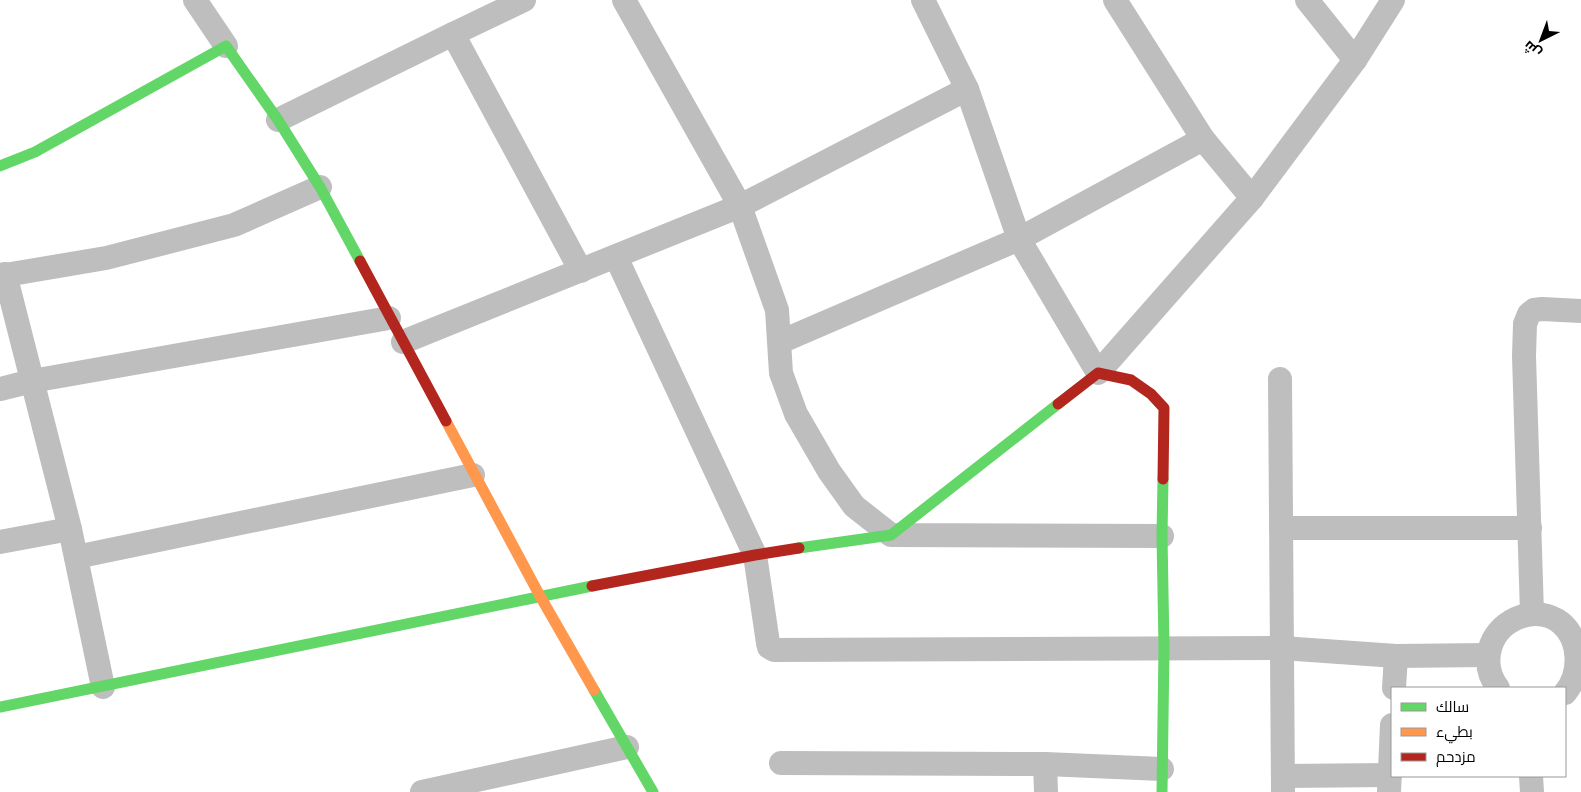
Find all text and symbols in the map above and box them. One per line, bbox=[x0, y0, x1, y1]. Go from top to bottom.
north arrow bbox=[1516, 15, 1566, 65]
text: ش bbox=[1520, 37, 1545, 62]
legend bbox=[1391, 687, 1566, 777]
text: سالك bbox=[1436, 698, 1469, 716]
text: بطيء bbox=[1436, 723, 1473, 744]
text: مزدحم bbox=[1436, 748, 1476, 767]

